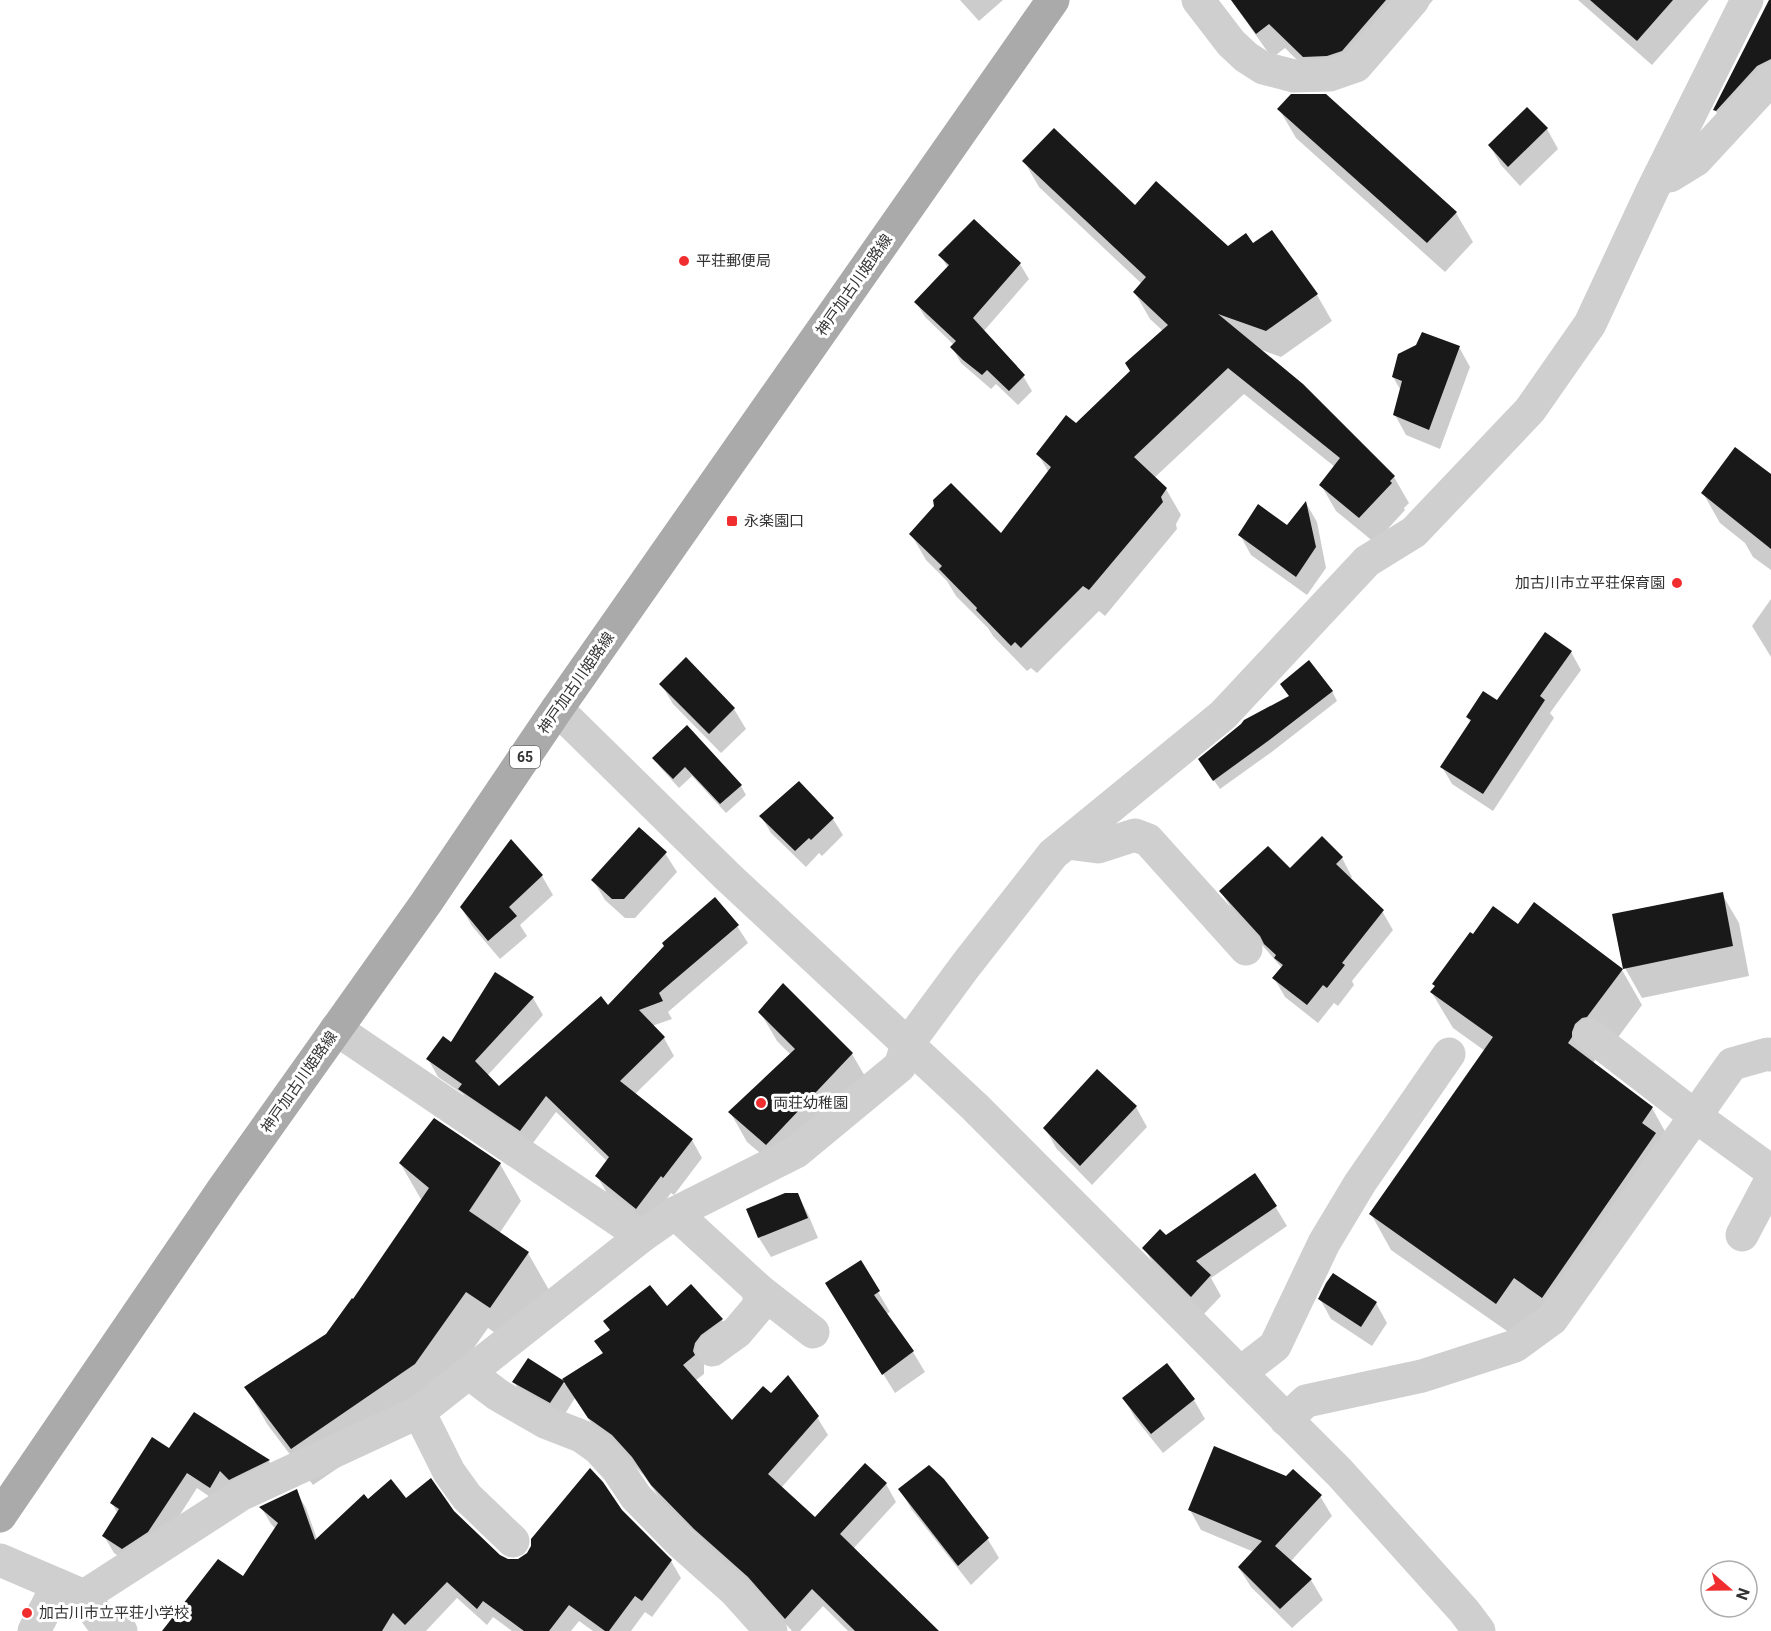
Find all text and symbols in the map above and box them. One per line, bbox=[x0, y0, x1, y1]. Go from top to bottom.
street label: 神戸加古川姫路線 bbox=[812, 231, 896, 339]
place label: 平荘郵便局 bbox=[696, 252, 771, 270]
marker: 平荘郵便局 bbox=[677, 254, 691, 268]
place label: 永楽園口 bbox=[744, 512, 804, 530]
marker: 永楽園口 bbox=[725, 514, 739, 528]
place label: 加古川市立平荘保育園 bbox=[1515, 574, 1665, 592]
marker: 加古川市立平荘保育園 bbox=[1670, 576, 1684, 590]
street label: 神戸加古川姫路線 bbox=[534, 629, 618, 737]
road number: 65 bbox=[510, 746, 540, 768]
street label: 神戸加古川姫路線 bbox=[257, 1028, 341, 1136]
place label: 両荘幼稚園 bbox=[773, 1094, 848, 1112]
marker: 両荘幼稚園 bbox=[754, 1096, 768, 1110]
north arrow bbox=[1699, 1559, 1759, 1619]
text: N bbox=[1732, 1585, 1753, 1603]
place label: 加古川市立平荘小学校 bbox=[39, 1604, 189, 1622]
marker: 加古川市立平荘小学校 bbox=[20, 1606, 34, 1620]

